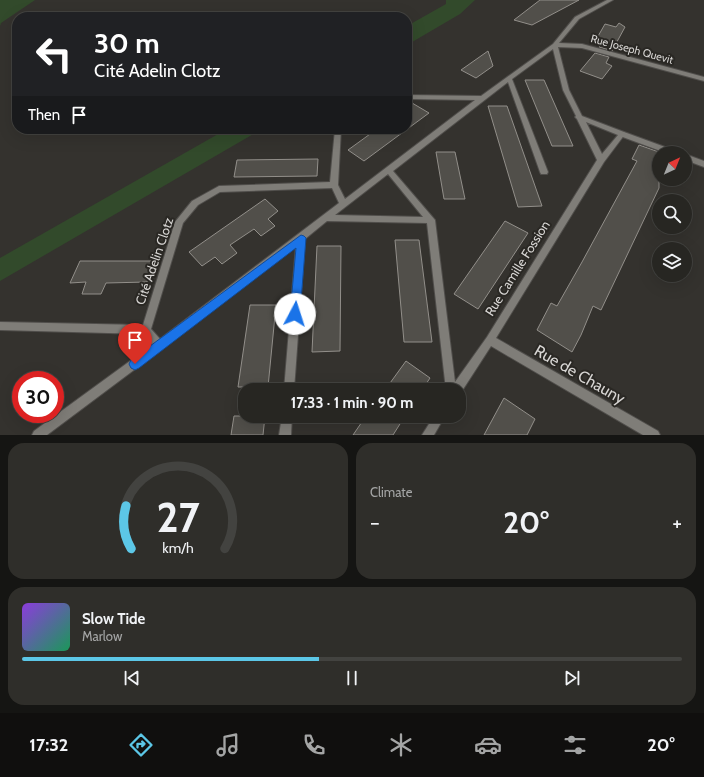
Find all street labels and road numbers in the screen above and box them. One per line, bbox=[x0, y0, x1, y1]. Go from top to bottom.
street label: Rue Joseph Quevit bbox=[589, 31, 675, 67]
street label: Cité Adelin Clotz bbox=[132, 215, 176, 307]
street label: Rue Camille Fossion bbox=[481, 217, 553, 319]
street label: Rue de Chauny bbox=[531, 341, 629, 408]

